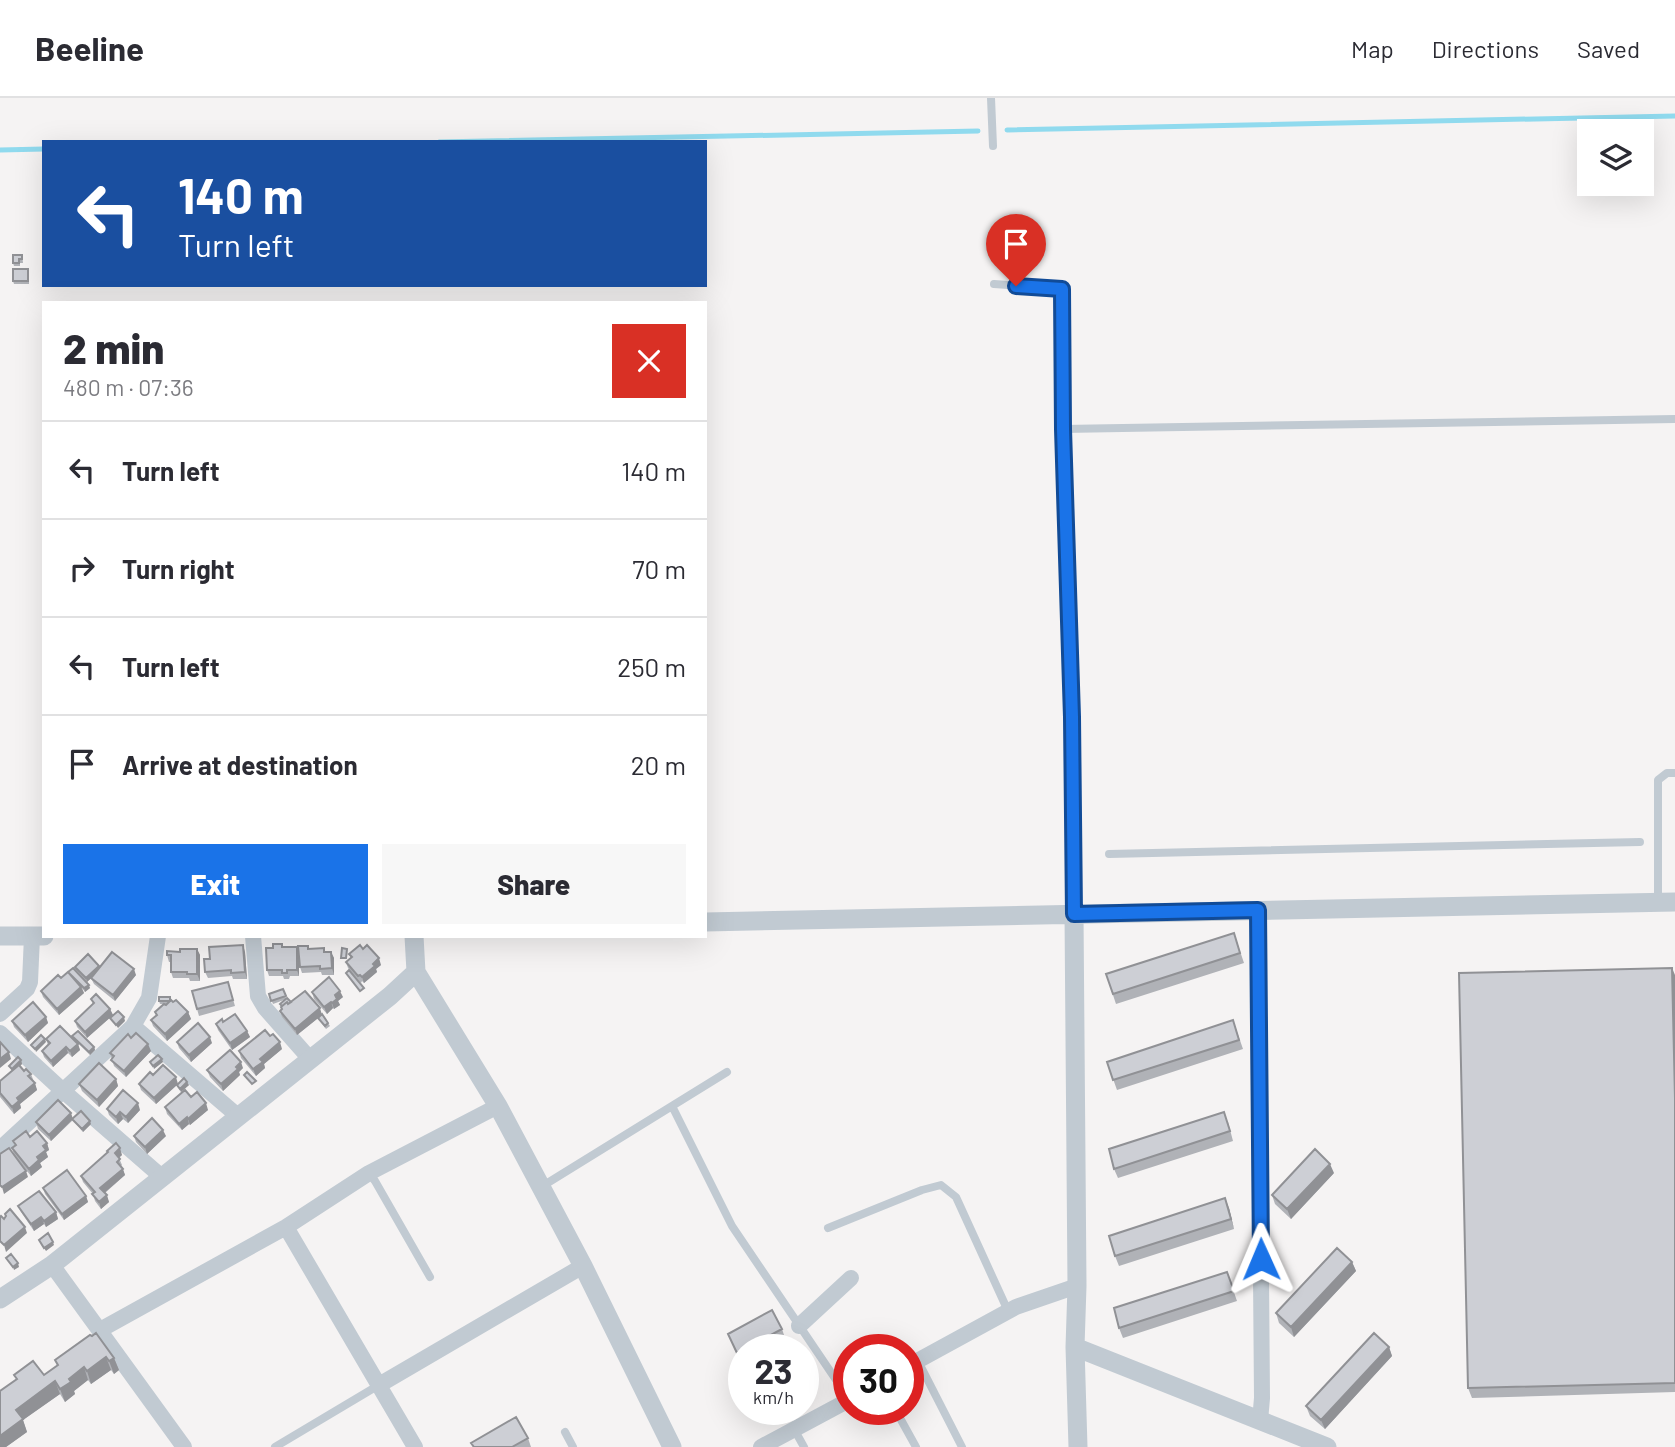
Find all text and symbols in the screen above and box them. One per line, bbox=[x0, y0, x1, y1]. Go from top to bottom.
text: Beeline bbox=[35, 28, 144, 68]
text: Map bbox=[1351, 34, 1394, 63]
text: Directions bbox=[1432, 34, 1539, 63]
text: Saved bbox=[1577, 34, 1640, 63]
map controls bbox=[1577, 119, 1654, 196]
button: layers bbox=[1577, 119, 1654, 196]
text: 140 m bbox=[178, 165, 304, 224]
icon: left bbox=[63, 168, 154, 259]
pin bbox=[986, 214, 1046, 286]
text: Turn left bbox=[178, 225, 295, 263]
icon: arrive bbox=[997, 225, 1035, 263]
text: 2 min bbox=[63, 322, 164, 372]
button: close bbox=[612, 324, 686, 398]
text: 480 m · 07:36 bbox=[63, 373, 194, 401]
icon: left bbox=[63, 451, 101, 489]
text: Turn left bbox=[122, 455, 220, 486]
text: 140 m bbox=[621, 455, 686, 486]
icon: right bbox=[63, 549, 101, 587]
text: Turn right bbox=[122, 553, 235, 584]
text: 70 m bbox=[632, 553, 686, 584]
icon: left bbox=[63, 647, 101, 685]
text: Turn left bbox=[122, 651, 220, 682]
text: 250 m bbox=[617, 651, 686, 682]
icon: arrive bbox=[63, 745, 101, 783]
text: Arrive at destination bbox=[122, 749, 358, 780]
text: 20 m bbox=[631, 749, 686, 780]
button: Exit bbox=[63, 844, 368, 924]
button: Share bbox=[382, 844, 686, 924]
position arrow bbox=[1224, 1222, 1298, 1296]
speed limit sign: 30 bbox=[833, 1334, 924, 1425]
text: 23 bbox=[754, 1349, 793, 1391]
text: km/h bbox=[753, 1386, 794, 1408]

